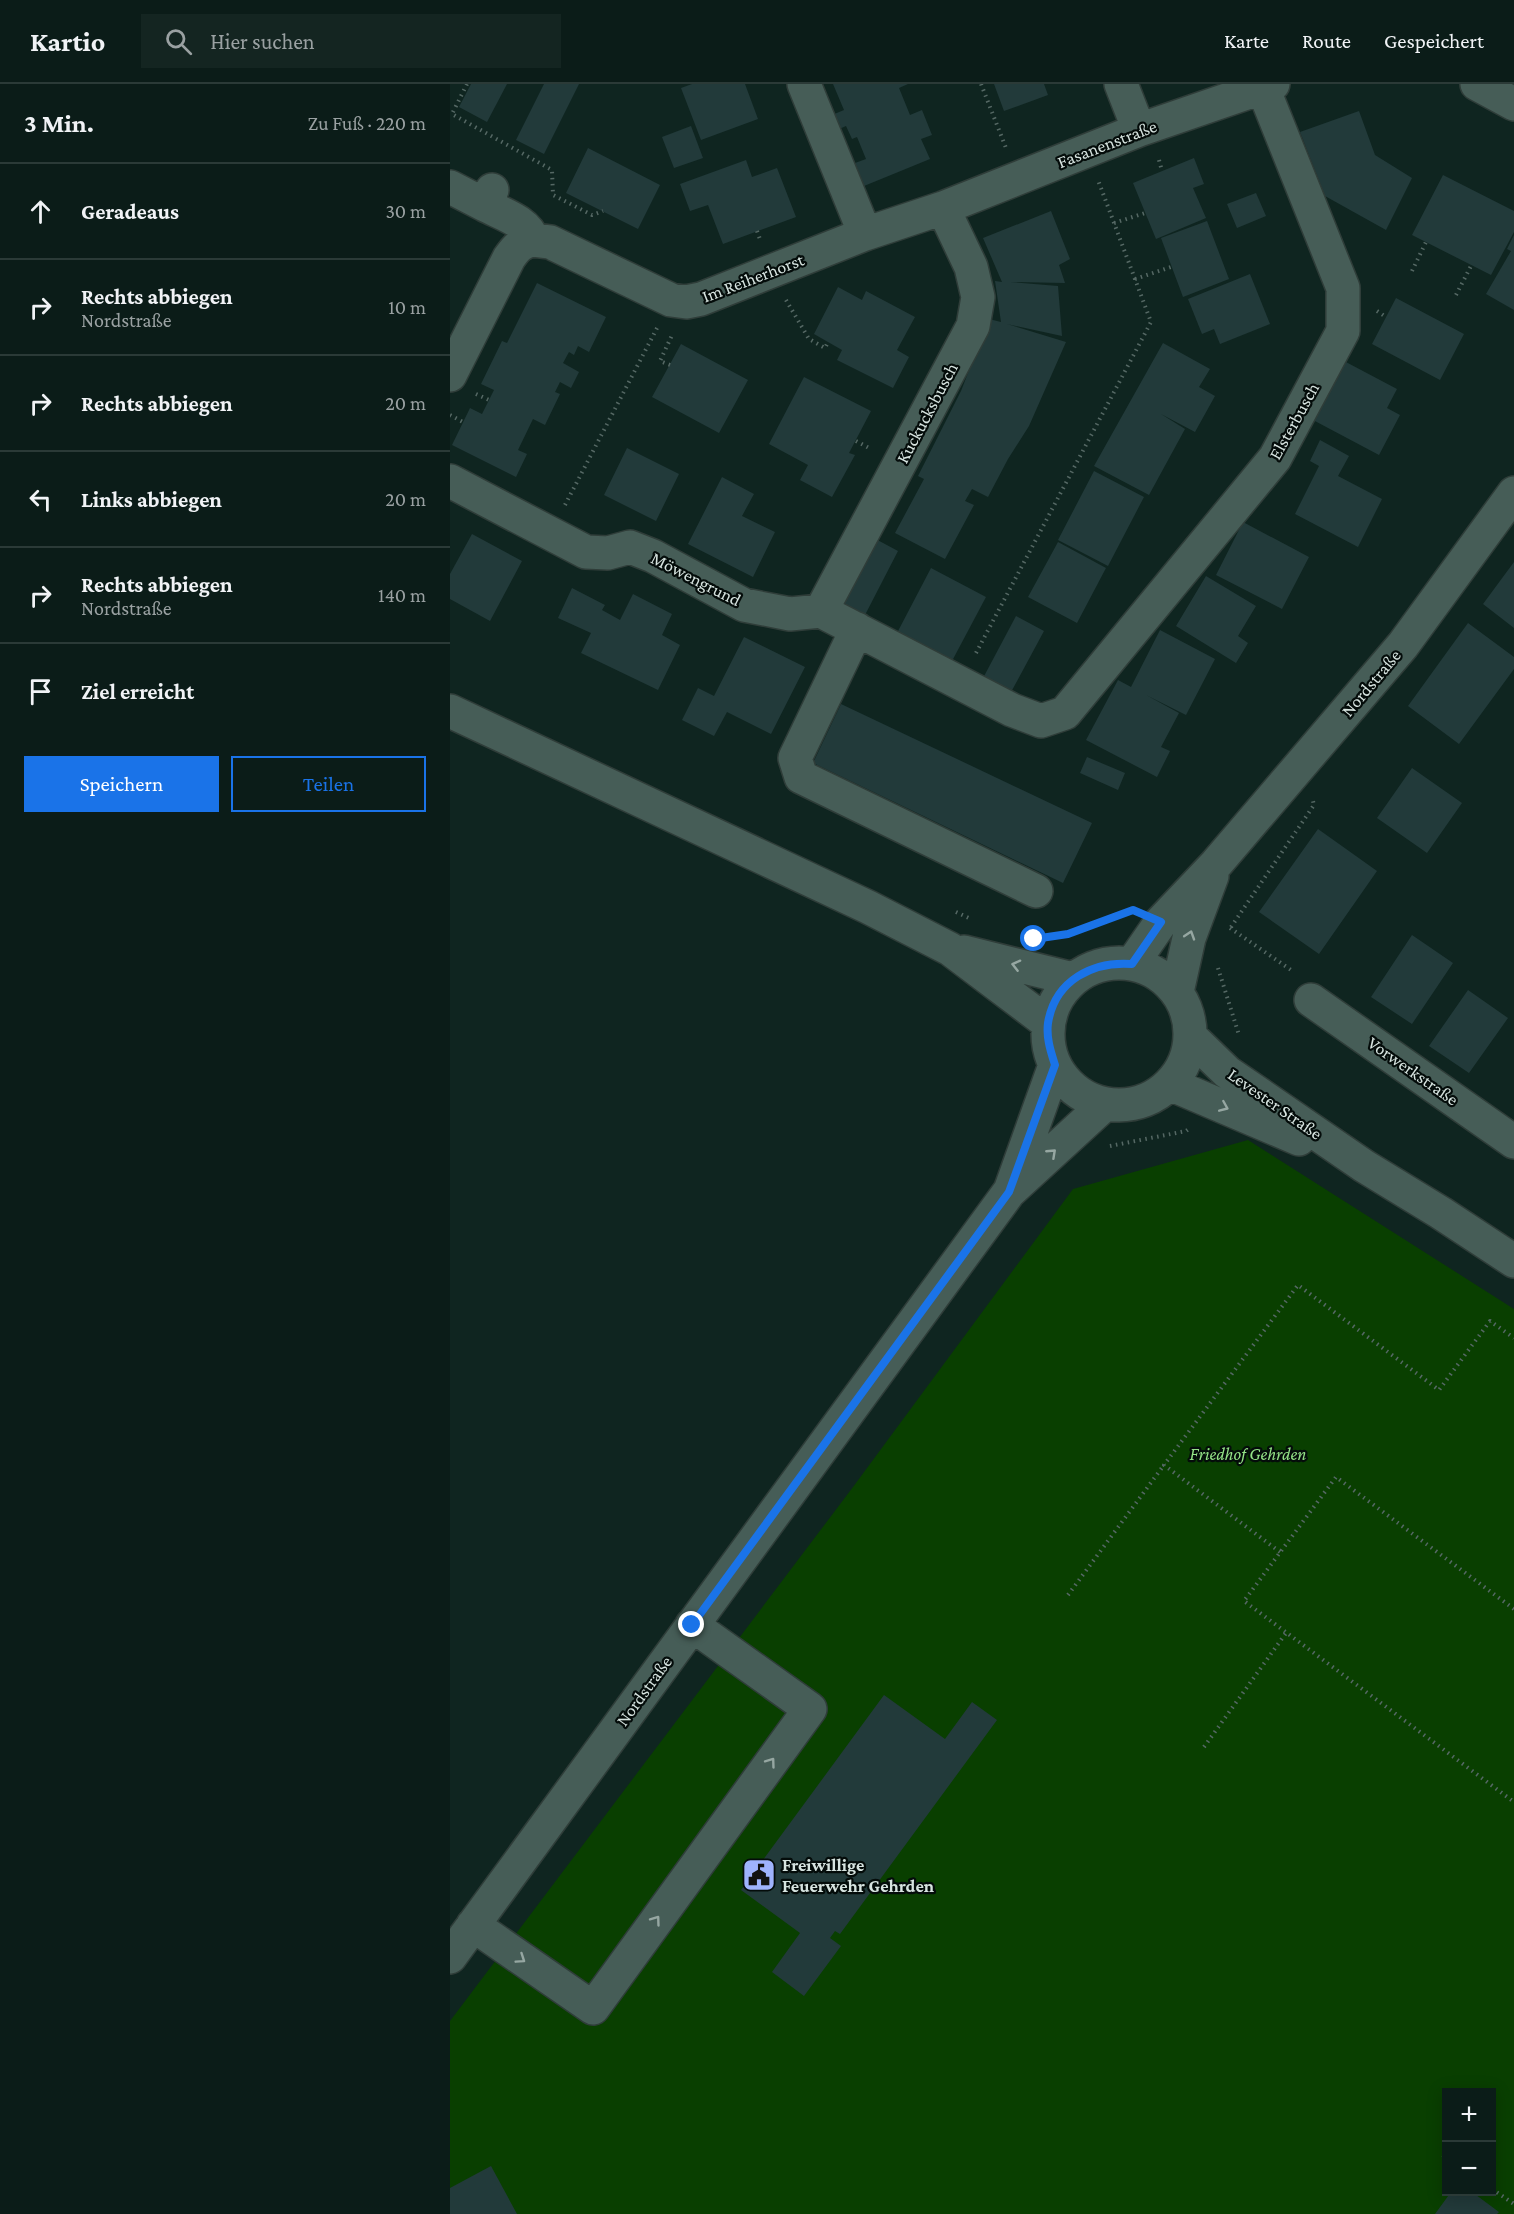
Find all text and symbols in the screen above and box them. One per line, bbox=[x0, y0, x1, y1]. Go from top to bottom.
search box bbox=[141, 14, 561, 68]
icon: search bbox=[162, 25, 195, 58]
text: Kartio bbox=[30, 26, 105, 57]
text: Hier suchen bbox=[210, 29, 315, 54]
text: Karte bbox=[1224, 29, 1269, 53]
text: Route bbox=[1302, 29, 1351, 53]
text: Gespeichert bbox=[1384, 29, 1484, 53]
text: 3 Min. bbox=[24, 109, 94, 138]
text: Zu Fuß · 220 m bbox=[308, 112, 426, 134]
street label: Fasanenstraße bbox=[1054, 116, 1160, 172]
icon: ahead bbox=[24, 195, 57, 228]
text: Geradeaus bbox=[81, 199, 179, 224]
text: 30 m bbox=[385, 200, 426, 222]
street label: Im Reiherhorst bbox=[699, 249, 808, 307]
text: Rechts abbiegen bbox=[81, 284, 233, 309]
icon: right bbox=[24, 291, 57, 324]
text: 10 m bbox=[388, 296, 426, 318]
text: Nordstraße bbox=[81, 309, 172, 331]
street label: Kuckucksbusch bbox=[892, 359, 962, 467]
street label: Elsterbusch bbox=[1265, 379, 1323, 463]
icon: right bbox=[24, 387, 57, 420]
text: Rechts abbiegen bbox=[81, 391, 233, 416]
text: 20 m bbox=[385, 392, 426, 414]
icon: left bbox=[24, 483, 57, 516]
text: Links abbiegen bbox=[81, 487, 222, 512]
text: 20 m bbox=[385, 488, 426, 510]
street label: Möwengrund bbox=[648, 548, 745, 610]
text: Rechts abbiegen bbox=[81, 572, 233, 597]
icon: right bbox=[24, 579, 57, 612]
text: 140 m bbox=[378, 584, 426, 606]
text: Nordstraße bbox=[81, 597, 172, 619]
street label: Nordstraße bbox=[1337, 645, 1405, 721]
icon: arrive bbox=[24, 675, 57, 708]
text: Ziel erreicht bbox=[81, 679, 194, 704]
button: Speichern bbox=[24, 756, 219, 812]
button: Teilen bbox=[231, 756, 426, 812]
route start bbox=[1020, 925, 1046, 951]
one-way arrow bbox=[1183, 930, 1195, 941]
one-way arrow bbox=[1011, 960, 1021, 973]
street label: Vorwerkstraße bbox=[1364, 1032, 1462, 1110]
street label: Levester Straße bbox=[1224, 1064, 1326, 1144]
one-way arrow bbox=[1218, 1100, 1229, 1112]
one-way arrow bbox=[1046, 1149, 1056, 1160]
park label: Friedhof Gehrden bbox=[1190, 1444, 1306, 1464]
route end bbox=[678, 1611, 704, 1637]
street label: Nordstraße bbox=[612, 1652, 676, 1730]
one-way arrow bbox=[764, 1758, 775, 1769]
place label: Freiwillige Feuerwehr Gehrden bbox=[782, 1855, 935, 1896]
public building icon: Freiwillige Feuerwehr Gehrden bbox=[741, 1857, 777, 1893]
one-way arrow bbox=[649, 1916, 660, 1927]
one-way arrow bbox=[514, 1952, 525, 1963]
map controls bbox=[1442, 2088, 1496, 2196]
button: + bbox=[1442, 2088, 1496, 2142]
button: − bbox=[1442, 2142, 1496, 2196]

